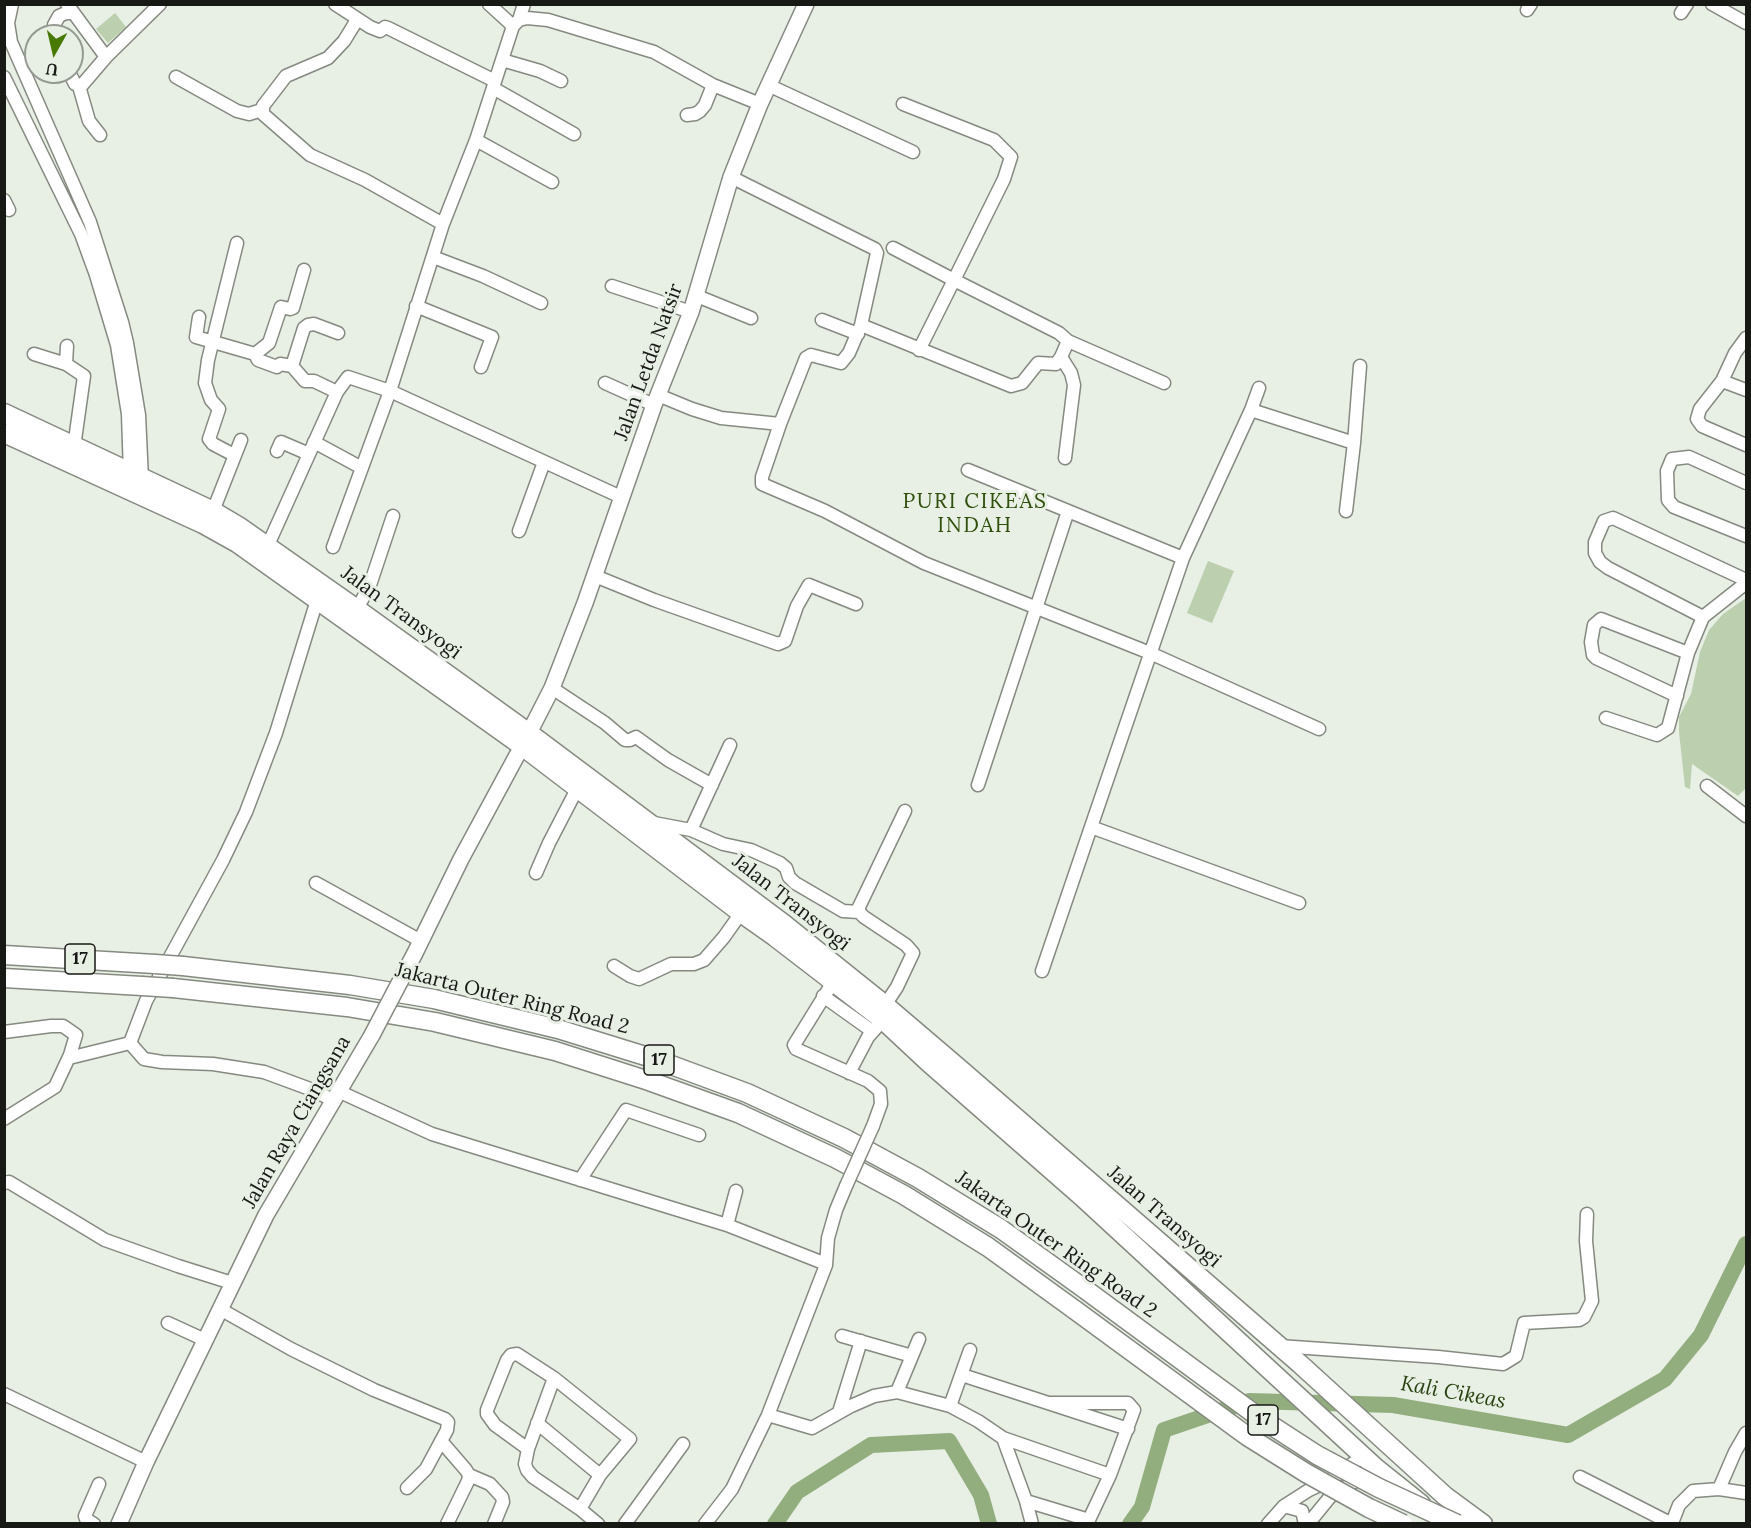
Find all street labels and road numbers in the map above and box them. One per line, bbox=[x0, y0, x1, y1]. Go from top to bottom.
street label: Jalan Letda Natsir bbox=[610, 280, 688, 444]
street label: Jalan Transyogi bbox=[336, 561, 466, 665]
street label: Jalan Transyogi bbox=[727, 850, 855, 956]
road number: 17 bbox=[65, 944, 95, 974]
street label: Jakarta Outer Ring Road 2 bbox=[393, 958, 631, 1040]
street label: Jalan Raya Ciangsana bbox=[238, 1032, 356, 1212]
road number: 17 bbox=[644, 1045, 674, 1075]
street label: Jalan Transyogi bbox=[1102, 1161, 1226, 1273]
street label: Jakarta Outer Ring Road 2 bbox=[951, 1166, 1161, 1324]
road number: 17 bbox=[1248, 1405, 1278, 1435]

